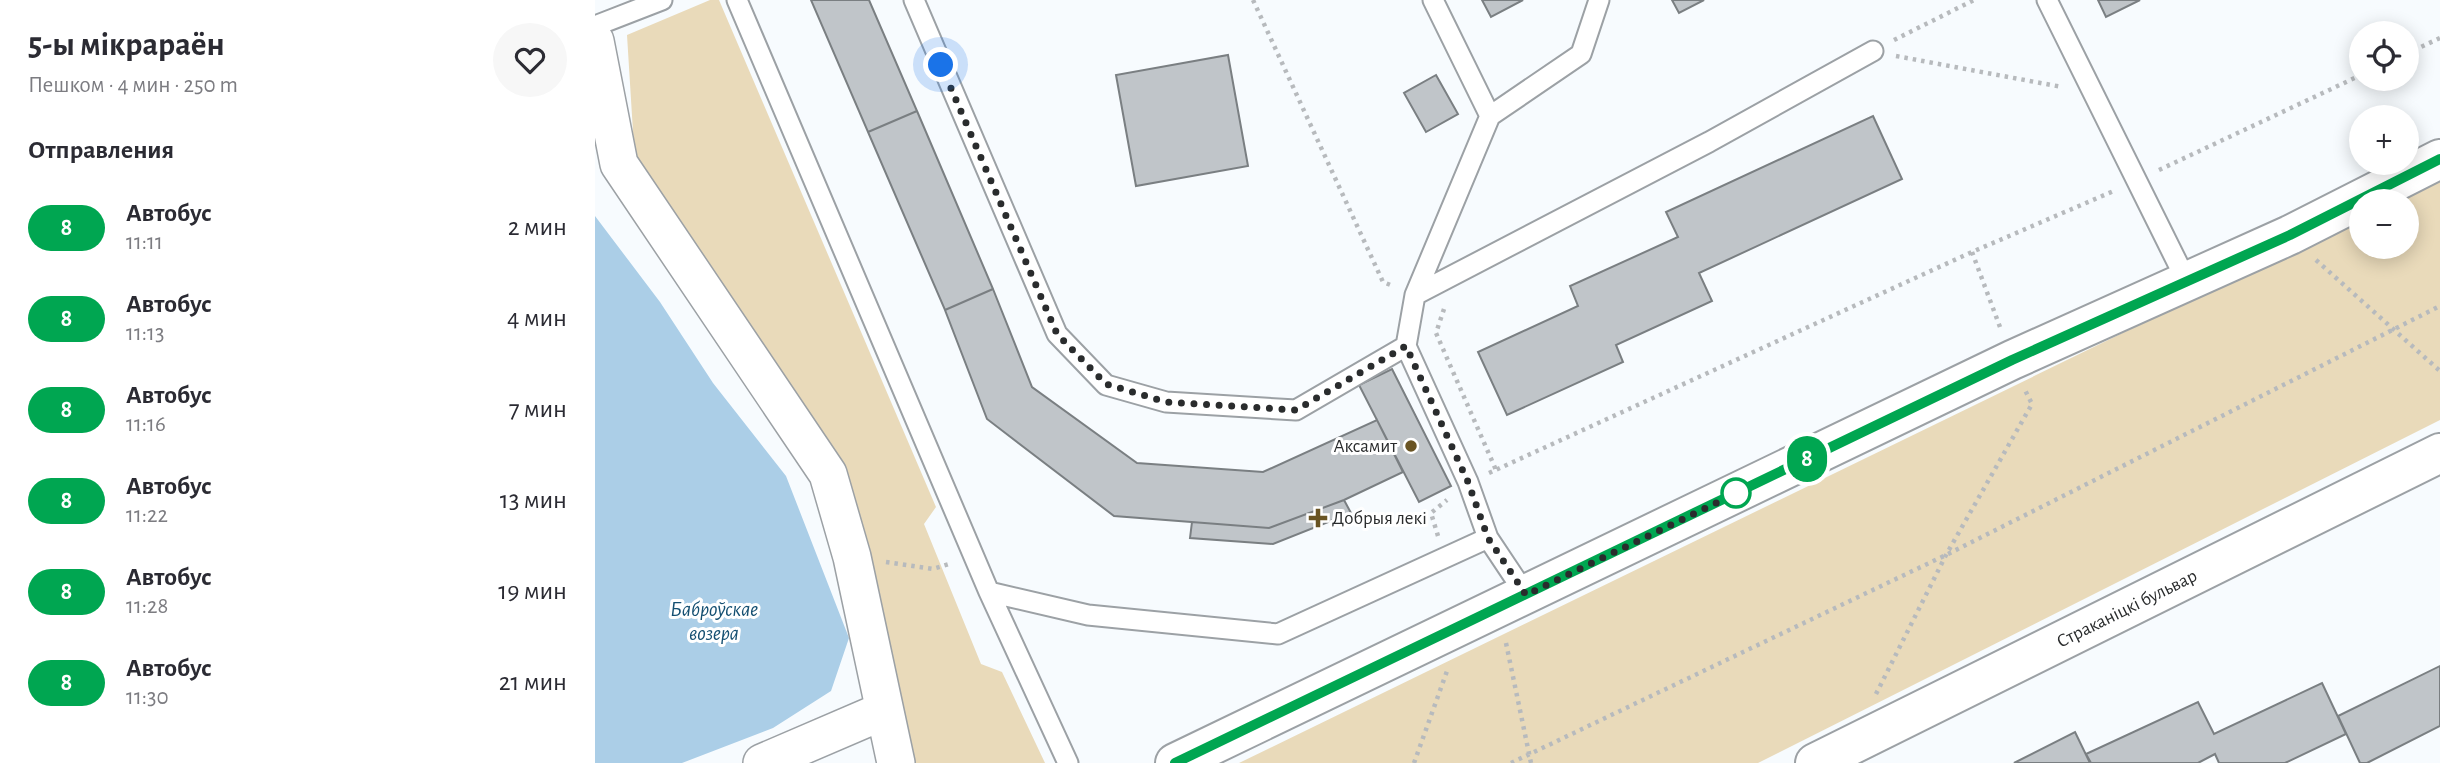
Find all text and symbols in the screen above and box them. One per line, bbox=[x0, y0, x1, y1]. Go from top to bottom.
map controls bbox=[2349, 21, 2419, 259]
button: locate bbox=[2349, 21, 2419, 91]
button: heart bbox=[493, 23, 567, 97]
text: 5-ы мікрараён bbox=[28, 29, 225, 62]
your location bbox=[923, 47, 958, 82]
text: Пешком · 4 мин · 250 m bbox=[28, 74, 238, 97]
button: + bbox=[2349, 105, 2419, 175]
text: Отправления bbox=[28, 137, 174, 163]
button: − bbox=[2349, 189, 2419, 259]
text: Автобус bbox=[126, 200, 212, 226]
text: 2 мин bbox=[508, 214, 567, 240]
text: 8 bbox=[61, 216, 72, 240]
text: 11:11 bbox=[126, 231, 163, 254]
text: Автобус bbox=[126, 291, 212, 317]
text: 4 мин bbox=[507, 305, 567, 331]
text: 8 bbox=[61, 307, 72, 331]
text: 11:13 bbox=[126, 322, 164, 345]
text: Автобус bbox=[126, 382, 212, 408]
text: 7 мин bbox=[509, 396, 567, 422]
text: 8 bbox=[61, 398, 72, 422]
text: 11:16 bbox=[126, 413, 166, 436]
line badge: 8 bbox=[1784, 436, 1830, 482]
place label: Аксамит bbox=[1333, 437, 1397, 456]
marker: Аксамит bbox=[1403, 438, 1419, 454]
text: 8 bbox=[1801, 447, 1813, 471]
text: Автобус bbox=[126, 473, 212, 499]
unlabelled marker bbox=[1721, 478, 1751, 508]
text: 13 мин bbox=[500, 487, 567, 513]
text: 8 bbox=[61, 489, 72, 513]
text: 11:22 bbox=[126, 504, 168, 527]
place label: Добрыя лекi bbox=[1332, 509, 1427, 528]
marker: Добрыя лекi bbox=[1310, 510, 1326, 526]
text: Автобус bbox=[126, 564, 212, 590]
street label: Страканіцкі бульвар bbox=[2054, 566, 2200, 651]
text: 19 мин bbox=[498, 578, 567, 604]
text: 8 bbox=[61, 580, 72, 604]
text: 11:28 bbox=[126, 595, 168, 618]
water label: Баброўскае возера bbox=[670, 599, 758, 645]
text: Автобус bbox=[126, 655, 212, 681]
text: 21 мин bbox=[499, 669, 567, 695]
text: 8 bbox=[61, 671, 72, 695]
text: 11:30 bbox=[126, 686, 169, 709]

